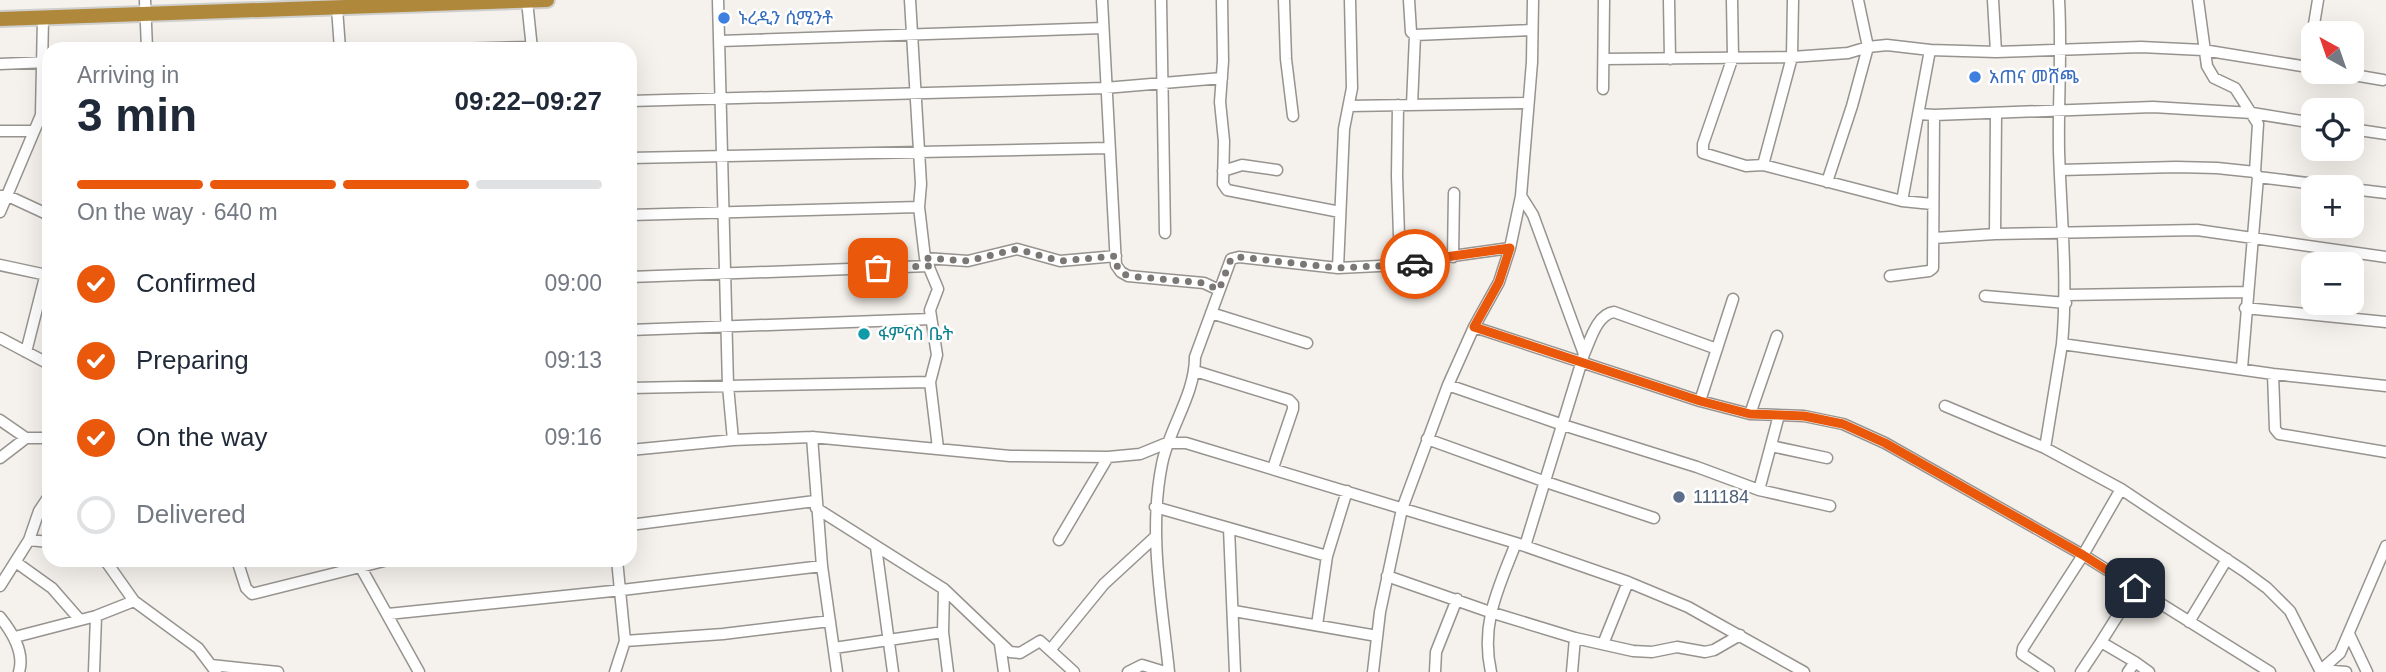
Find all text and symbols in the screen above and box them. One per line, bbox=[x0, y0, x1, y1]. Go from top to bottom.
place label: ኑረዲን ሲሚንቶ bbox=[738, 8, 833, 28]
marker: ኑረዲን ሲሚንቶ bbox=[716, 10, 732, 26]
north arrow bbox=[2301, 21, 2364, 84]
map controls bbox=[2301, 21, 2364, 315]
text: Arriving in bbox=[77, 62, 179, 88]
place label: አጠና መሸጫ bbox=[1989, 67, 2079, 87]
marker: አጠና መሸጫ bbox=[1967, 69, 1983, 85]
text: 09:22–09:27 bbox=[455, 86, 602, 116]
text: 3 min bbox=[77, 89, 197, 141]
button: locate bbox=[2301, 98, 2364, 161]
button: + bbox=[2301, 175, 2364, 238]
text: On the way · 640 m bbox=[77, 199, 278, 225]
courier bbox=[1380, 229, 1450, 299]
pin bbox=[848, 238, 908, 298]
icon: car bbox=[1396, 245, 1434, 283]
icon: bag bbox=[859, 249, 897, 287]
button: − bbox=[2301, 252, 2364, 315]
icon: check bbox=[77, 265, 115, 303]
text: Confirmed bbox=[136, 268, 256, 298]
text: 09:00 bbox=[544, 270, 602, 296]
place label: ፋምናስ ቤት bbox=[878, 324, 953, 344]
marker: ፋምናስ ቤት bbox=[856, 326, 872, 342]
icon: check bbox=[77, 342, 115, 380]
text: Preparing bbox=[136, 345, 249, 375]
text: 09:13 bbox=[544, 347, 602, 373]
icon: check bbox=[77, 419, 115, 457]
text: On the way bbox=[136, 422, 268, 452]
text: 09:16 bbox=[544, 424, 602, 450]
place label: 111184 bbox=[1693, 487, 1749, 507]
marker: 111184 bbox=[1671, 489, 1687, 505]
text: Delivered bbox=[136, 499, 246, 529]
pin bbox=[2105, 558, 2165, 618]
icon: home bbox=[2116, 569, 2154, 607]

